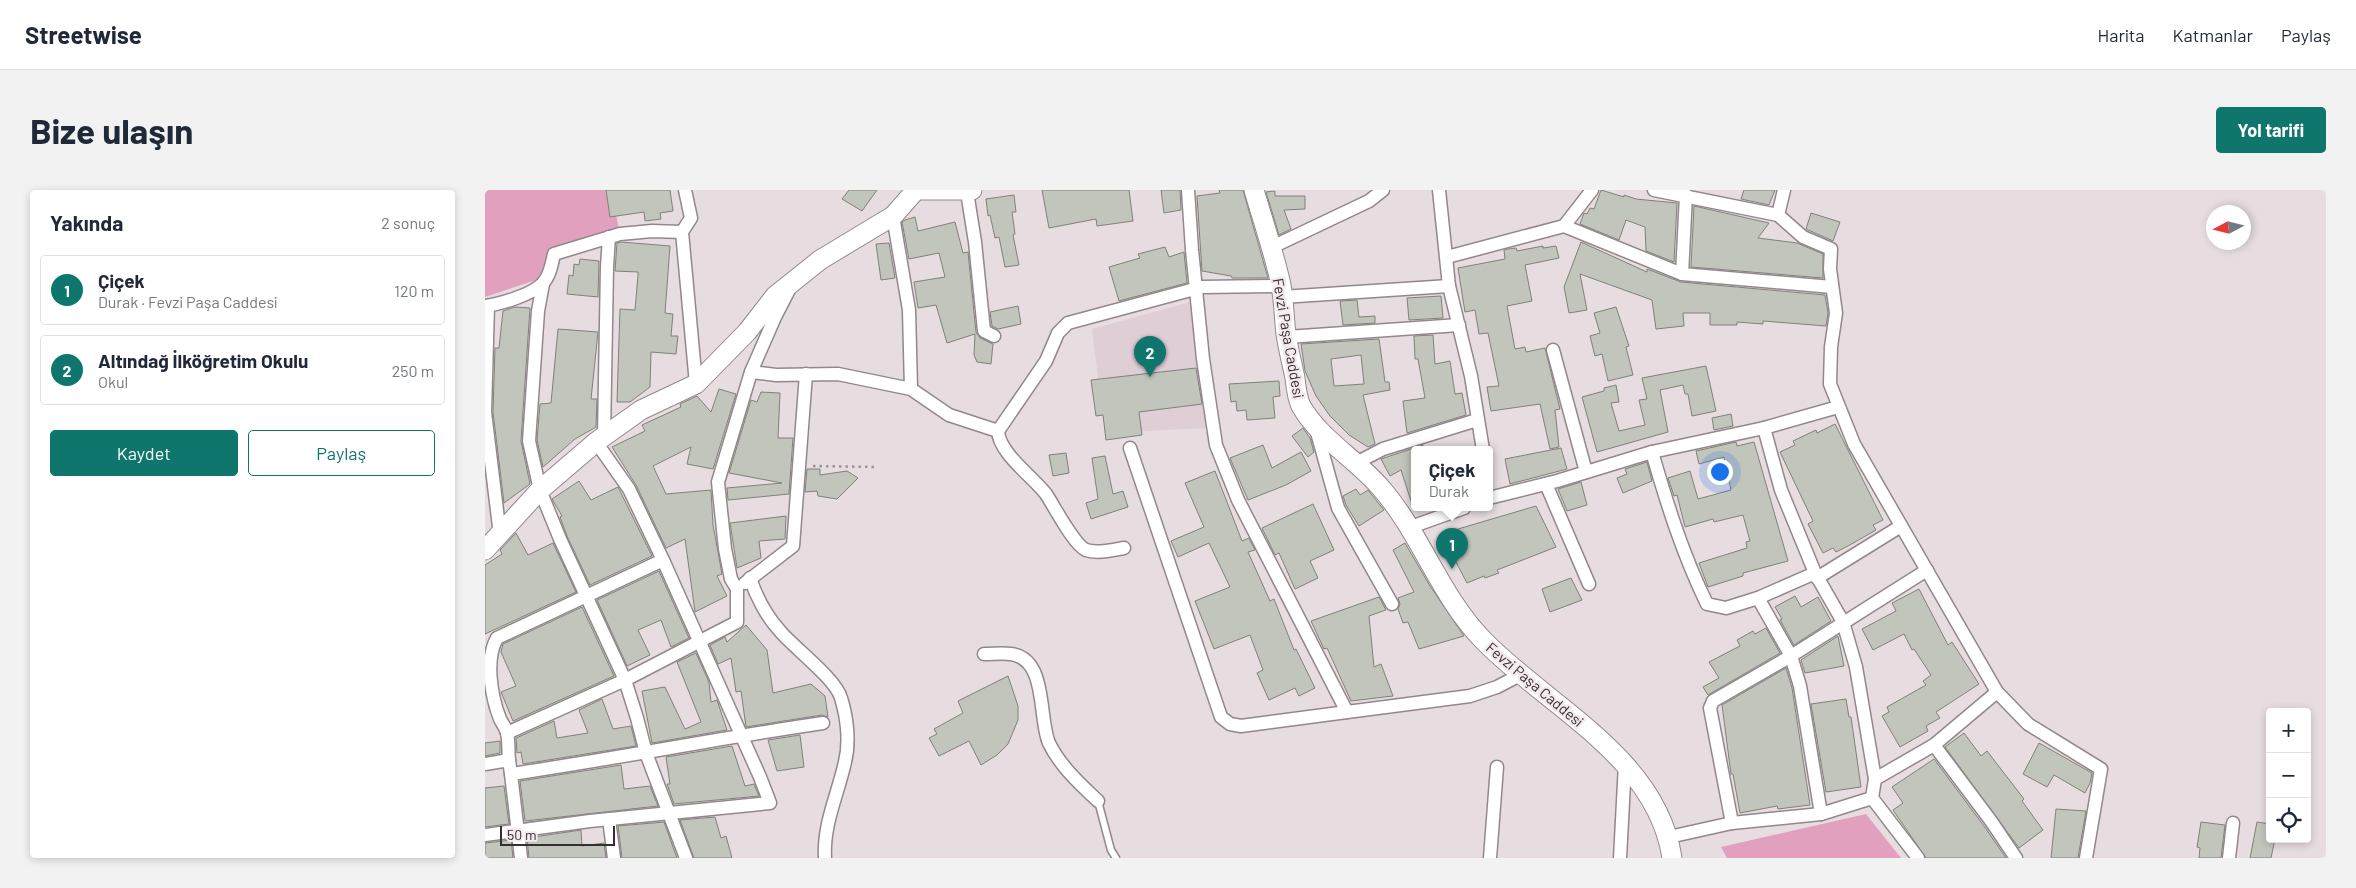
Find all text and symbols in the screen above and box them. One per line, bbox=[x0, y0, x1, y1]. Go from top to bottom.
text: Streetwise bbox=[25, 20, 142, 49]
text: Harita bbox=[2097, 24, 2145, 46]
text: Katmanlar bbox=[2173, 24, 2253, 46]
text: Paylaş bbox=[2281, 24, 2331, 46]
button: Yol tarifi bbox=[2216, 107, 2326, 153]
text: Bize ulaşın bbox=[30, 109, 193, 151]
north arrow bbox=[2206, 205, 2251, 250]
text: Yakında bbox=[50, 210, 123, 235]
text: 2 sonuç bbox=[381, 213, 435, 232]
text: Çiçek bbox=[98, 269, 145, 292]
street label: Fevzi Paşa Caddesi bbox=[1270, 277, 1308, 399]
text: 1 bbox=[64, 281, 70, 300]
text: 120 m bbox=[394, 281, 434, 300]
text: Durak · Fevzi Paşa Caddesi bbox=[98, 292, 278, 311]
pin: 2 bbox=[1134, 336, 1166, 377]
text: Altındağ İlköğretim Okulu bbox=[98, 349, 308, 372]
text: 2 bbox=[63, 361, 71, 380]
text: 250 m bbox=[392, 361, 434, 380]
text: Okul bbox=[98, 372, 128, 391]
button: Kaydet bbox=[50, 430, 238, 476]
button: Paylaş bbox=[248, 430, 435, 476]
popup bbox=[1411, 446, 1493, 511]
text: Çiçek bbox=[1429, 458, 1475, 481]
your location bbox=[1707, 459, 1733, 485]
text: Durak bbox=[1429, 481, 1469, 500]
pin: 1 bbox=[1436, 528, 1468, 569]
street label: Fevzi Paşa Caddesi bbox=[1483, 638, 1587, 730]
map controls bbox=[2266, 708, 2311, 843]
button: + bbox=[2266, 708, 2311, 753]
button: − bbox=[2266, 753, 2311, 798]
button: locate bbox=[2266, 798, 2311, 843]
scale bar bbox=[500, 823, 615, 846]
text: 50 m bbox=[507, 826, 536, 843]

